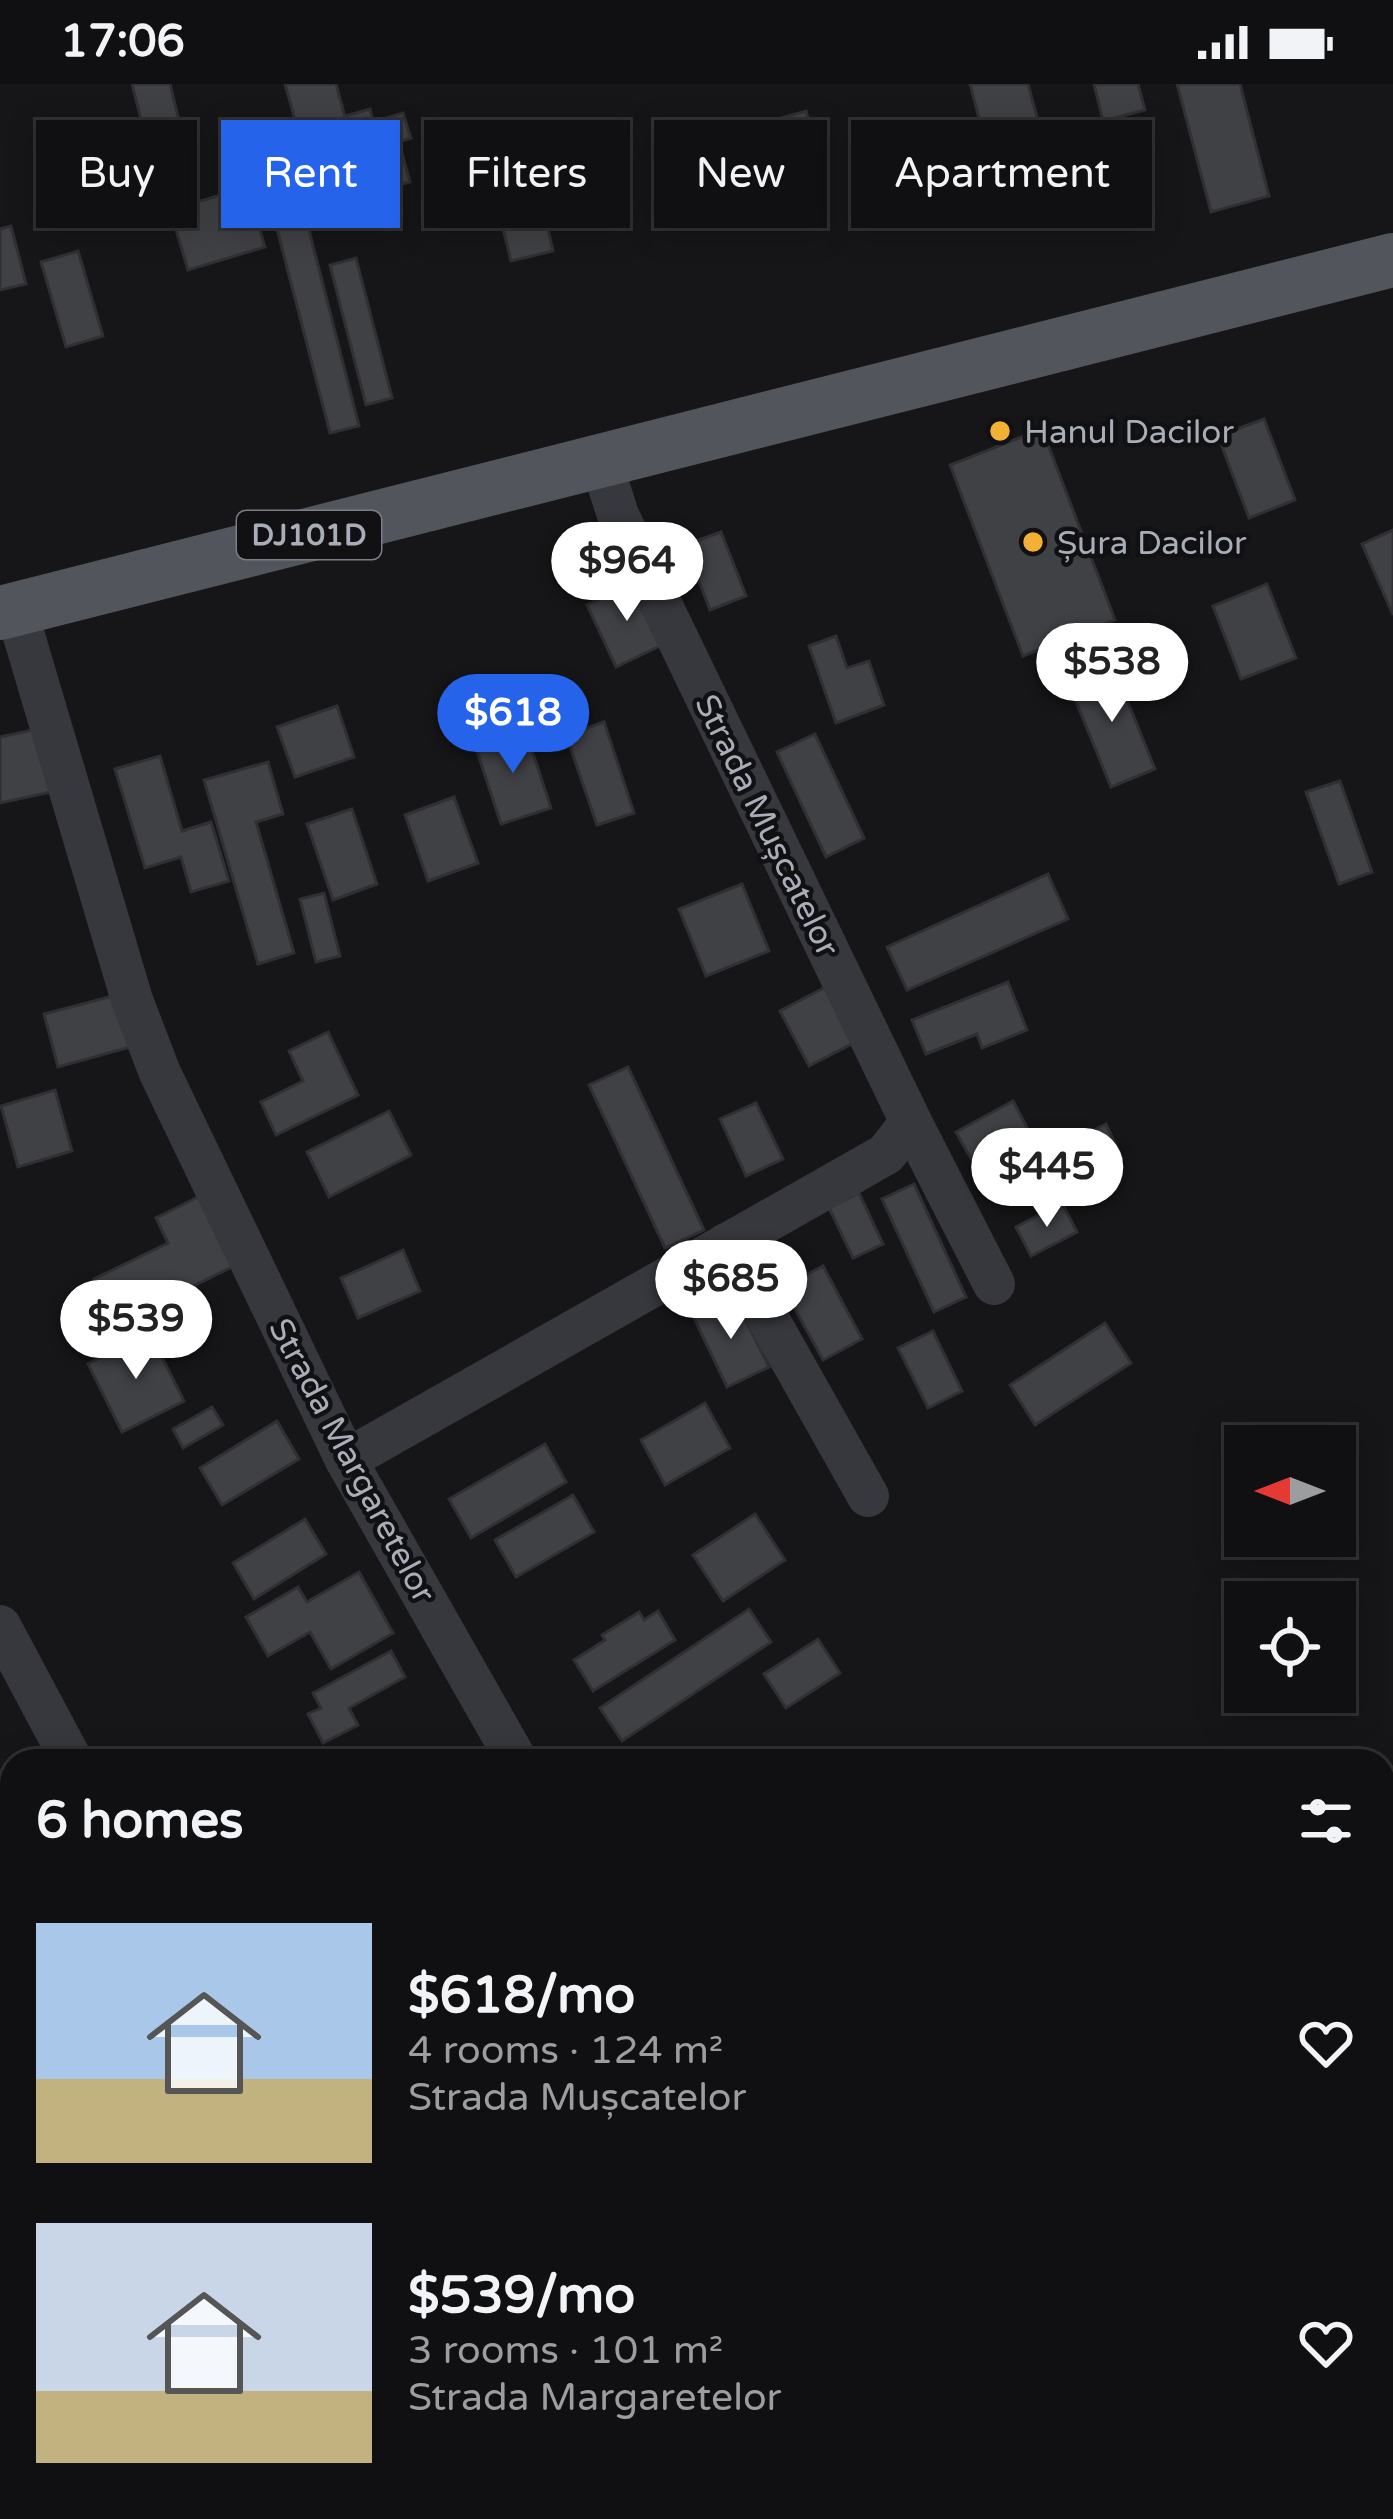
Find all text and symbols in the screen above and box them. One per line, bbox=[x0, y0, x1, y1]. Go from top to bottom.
text: 17:06 bbox=[60, 15, 185, 69]
chip: Buy bbox=[36, 120, 197, 228]
chip: Rent bbox=[221, 120, 400, 228]
chip: Filters bbox=[424, 120, 630, 228]
chip: New bbox=[654, 120, 827, 228]
chip: Apartment bbox=[851, 120, 1152, 228]
place label: Hanul Dacilor bbox=[1024, 413, 1234, 452]
marker: Hanul Dacilor bbox=[987, 418, 1013, 444]
road number: DJ101D bbox=[237, 511, 381, 559]
pin: $964 bbox=[556, 522, 698, 624]
place label: Șura Dacilor bbox=[1057, 524, 1247, 563]
marker: Șura Dacilor bbox=[1020, 529, 1046, 555]
text: $964 bbox=[578, 537, 676, 584]
pin: $538 bbox=[1041, 623, 1183, 725]
text: $538 bbox=[1063, 638, 1161, 685]
pin: $618 bbox=[442, 674, 584, 776]
street label: Strada Mușcatelor bbox=[686, 688, 847, 963]
text: $618 bbox=[464, 689, 562, 736]
pin: $445 bbox=[976, 1128, 1118, 1230]
text: $445 bbox=[998, 1143, 1096, 1190]
pin: $685 bbox=[660, 1240, 802, 1342]
text: $685 bbox=[682, 1255, 780, 1302]
pin: $539 bbox=[65, 1280, 207, 1382]
text: $539 bbox=[87, 1295, 185, 1342]
street label: Strada Margaretelor bbox=[260, 1312, 443, 1610]
north arrow bbox=[1224, 1425, 1356, 1557]
map controls bbox=[1224, 1425, 1356, 1713]
button: locate bbox=[1224, 1581, 1356, 1713]
icon: filters bbox=[1293, 1788, 1359, 1854]
text: 6 homes bbox=[36, 1790, 244, 1852]
text: $618/mo bbox=[408, 1965, 635, 2027]
icon: home bbox=[132, 1971, 276, 2115]
icon: heart bbox=[1293, 2010, 1359, 2076]
text: 4 rooms · 124 m² bbox=[408, 2027, 723, 2074]
text: Strada Mușcatelor bbox=[408, 2074, 747, 2121]
text: $539/mo bbox=[408, 2265, 635, 2327]
icon: home bbox=[132, 2271, 276, 2415]
icon: heart bbox=[1293, 2310, 1359, 2376]
text: 3 rooms · 101 m² bbox=[408, 2327, 723, 2374]
text: Strada Margaretelor bbox=[408, 2374, 782, 2421]

